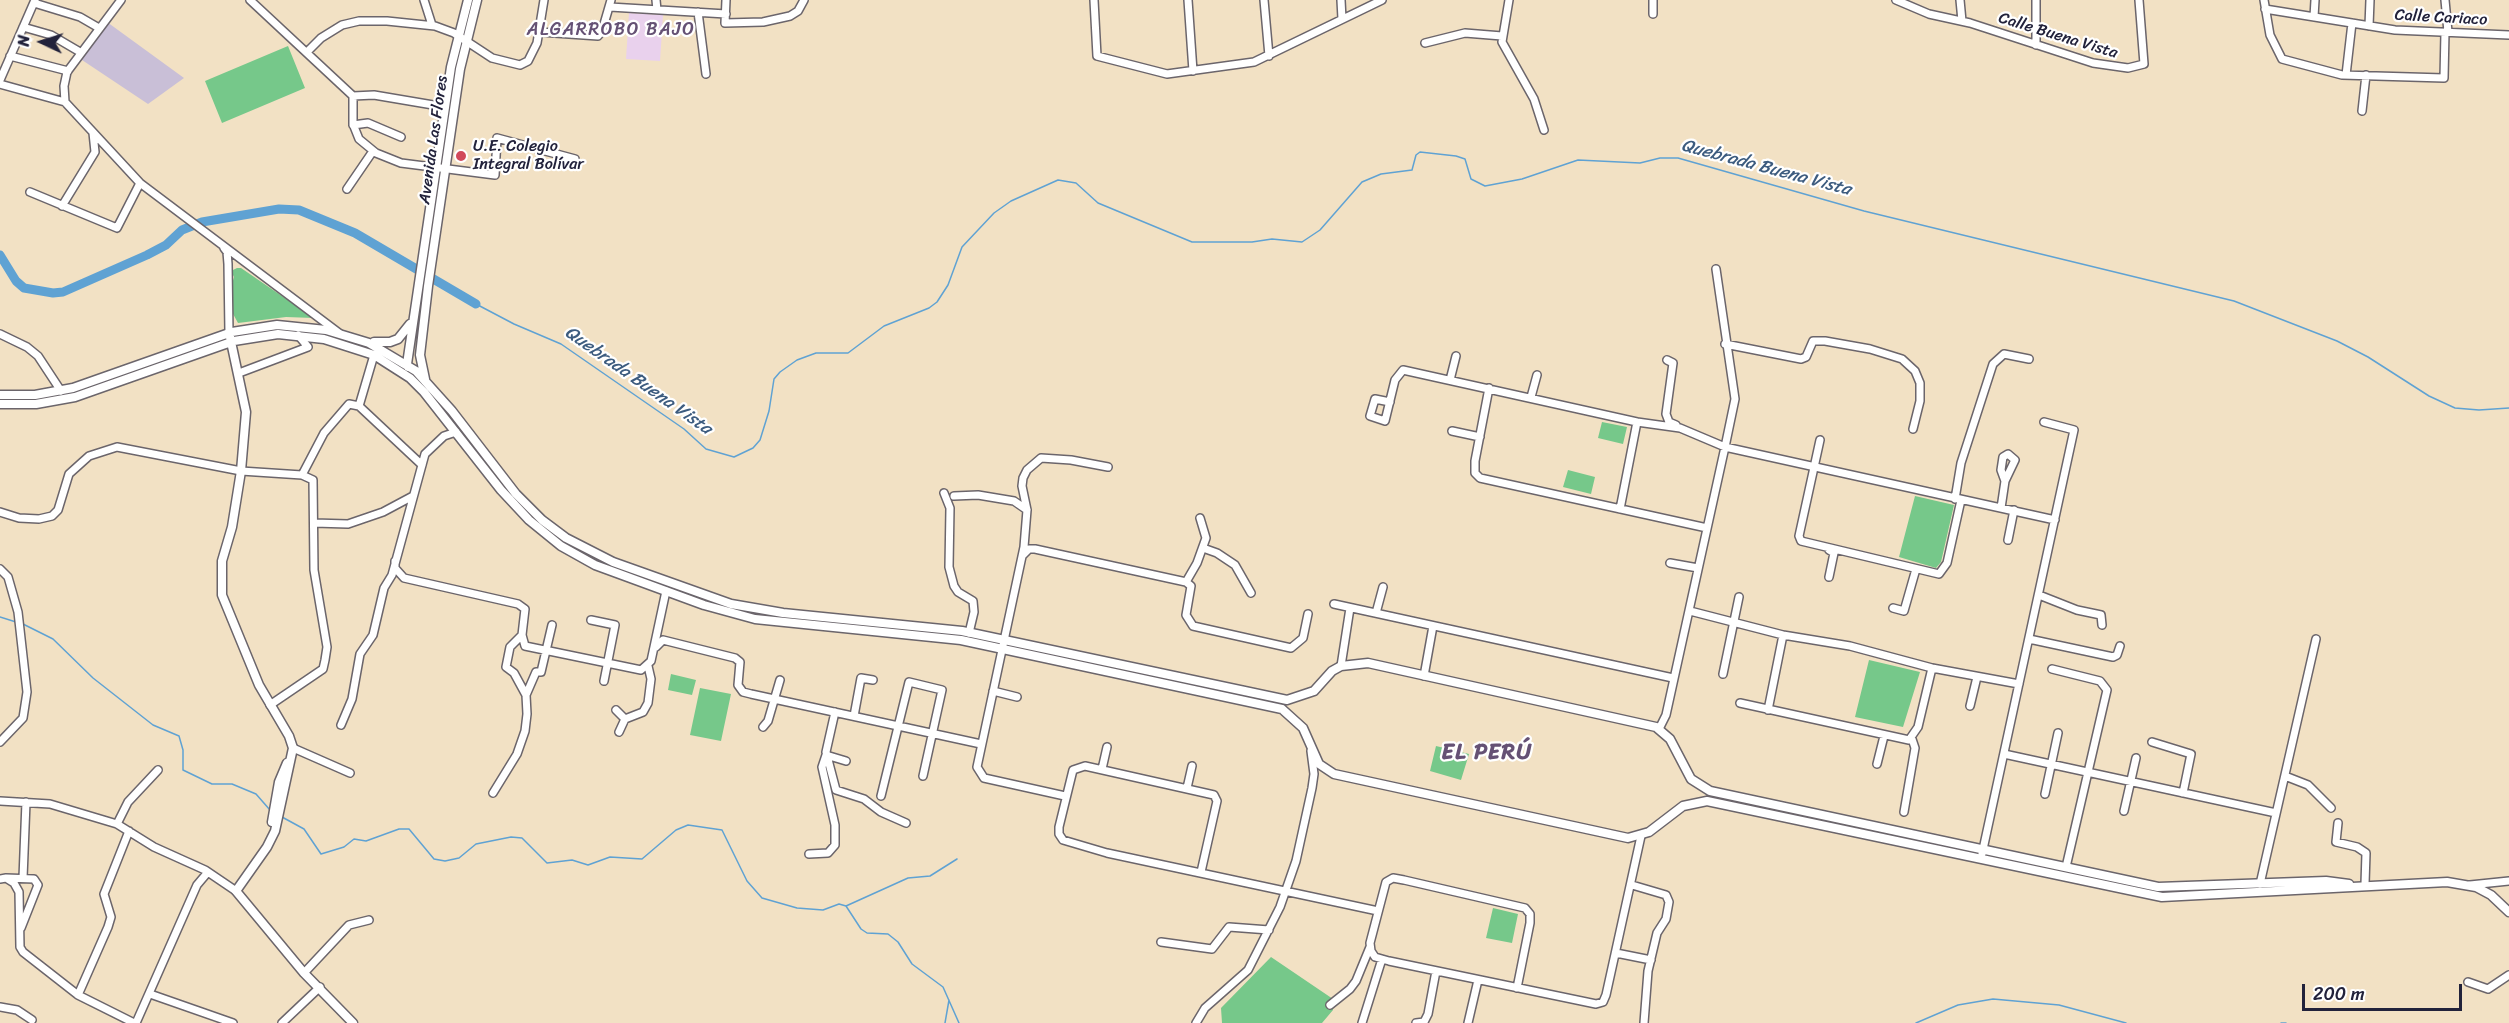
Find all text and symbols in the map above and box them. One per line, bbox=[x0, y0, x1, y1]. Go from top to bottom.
street label: Calle Cariaco bbox=[2394, 6, 2488, 30]
street label: Calle Buena Vista bbox=[1996, 9, 2120, 63]
north arrow bbox=[12, 12, 72, 72]
district label: ALGARROBO BAJO bbox=[527, 19, 695, 41]
text: N bbox=[9, 34, 38, 47]
street label: Avenida Las Flores bbox=[415, 75, 453, 205]
water label: Quebrada Buena Vista bbox=[1679, 135, 1853, 201]
place label: U.E. Colegio Integral Bolívar bbox=[473, 137, 584, 175]
marker: U.E. Colegio Integral Bolívar bbox=[454, 149, 468, 163]
water label: Quebrada Buena Vista bbox=[560, 322, 716, 440]
district label: EL PERÚ bbox=[1442, 740, 1532, 766]
scale bar bbox=[2305, 972, 2466, 1010]
text: 200 m bbox=[2313, 978, 2365, 1010]

